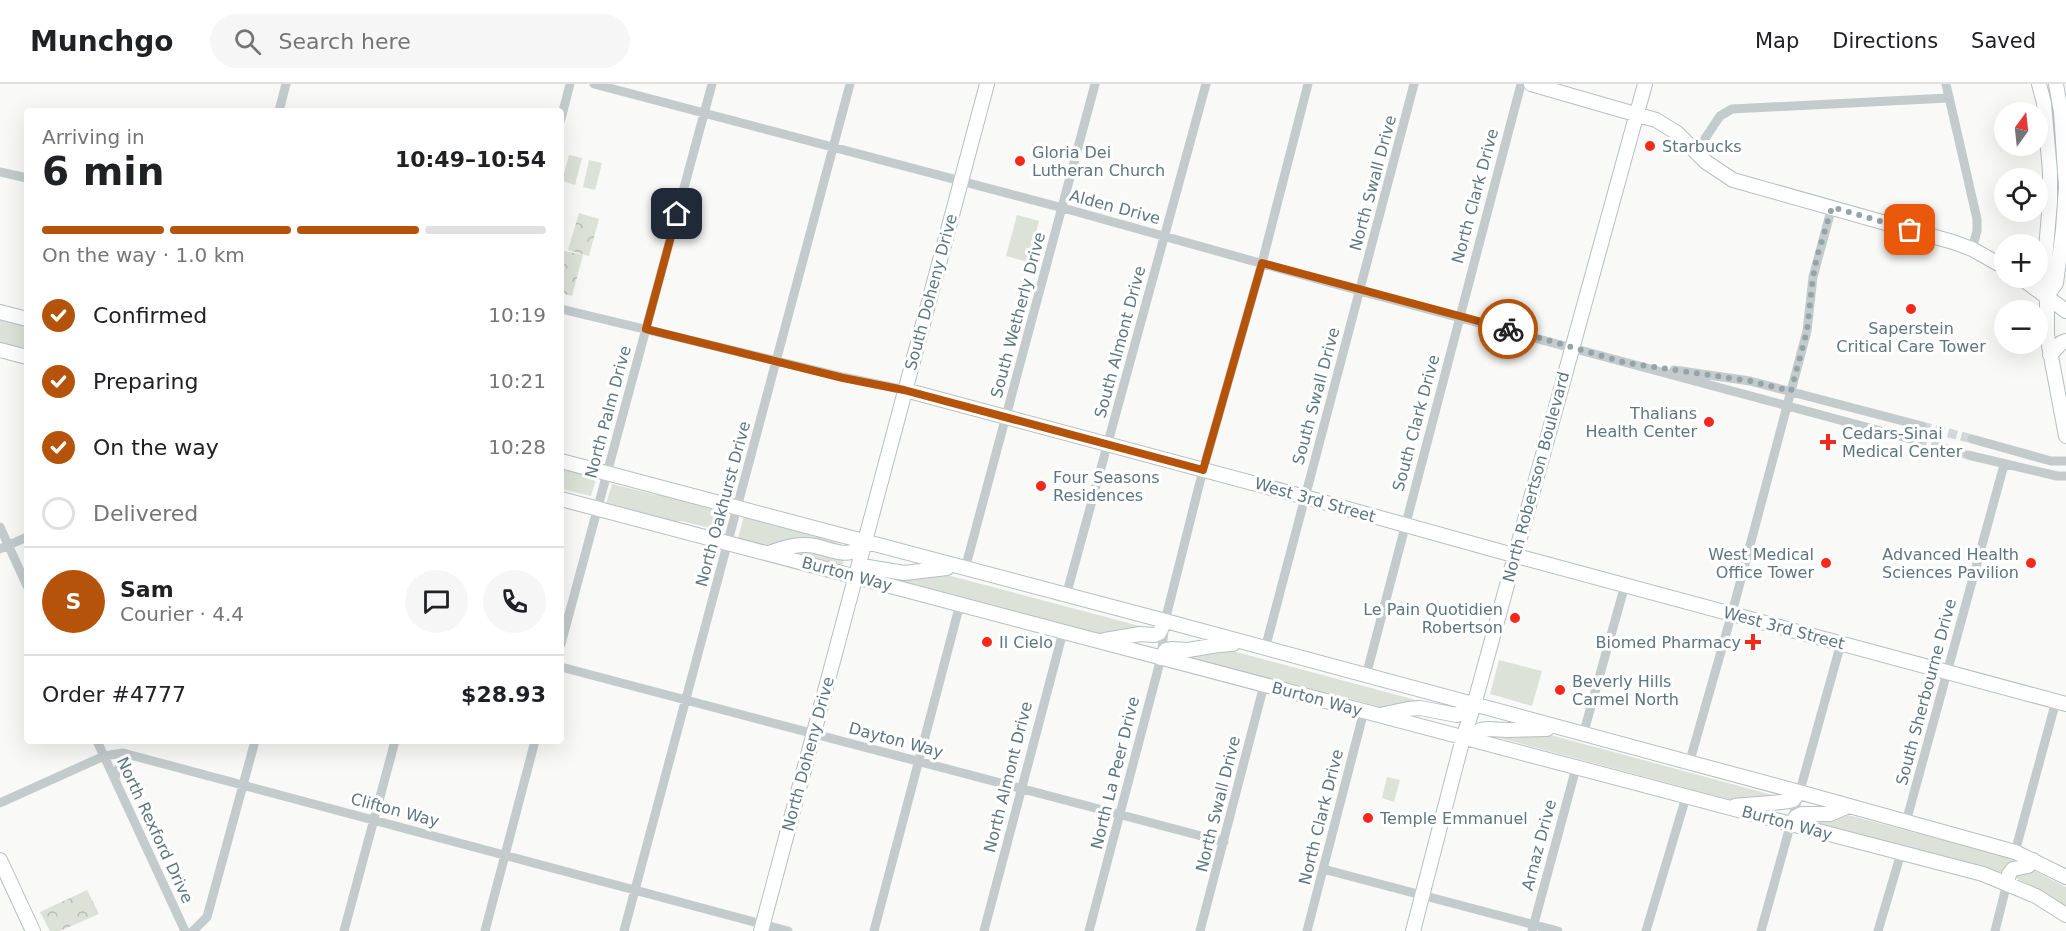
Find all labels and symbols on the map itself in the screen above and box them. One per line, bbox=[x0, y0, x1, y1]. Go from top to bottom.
north arrow bbox=[1994, 102, 2048, 156]
street label: North Swall Drive bbox=[1346, 113, 1400, 253]
street label: North Clark Drive bbox=[1448, 126, 1502, 266]
place label: Starbucks bbox=[1662, 137, 1742, 156]
marker: Starbucks bbox=[1643, 139, 1657, 153]
place label: Gloria Dei Lutheran Church bbox=[1032, 143, 1165, 180]
marker: Gloria Dei Lutheran Church bbox=[1013, 154, 1027, 168]
street label: Alden Drive bbox=[1067, 186, 1163, 228]
pin bbox=[651, 188, 702, 239]
pin bbox=[1884, 204, 1935, 255]
street label: South Doheny Drive bbox=[901, 212, 961, 372]
street label: South Wetherly Drive bbox=[987, 230, 1049, 400]
street label: South Almont Drive bbox=[1091, 264, 1149, 420]
courier bbox=[1478, 299, 1538, 359]
marker: Saperstein Critical Care Tower bbox=[1904, 302, 1918, 316]
place label: Saperstein Critical Care Tower bbox=[1836, 319, 1986, 356]
street label: South Swall Drive bbox=[1289, 325, 1343, 467]
street label: North Palm Drive bbox=[581, 344, 635, 480]
street label: South Clark Drive bbox=[1389, 353, 1443, 493]
street label: North Robertson Boulevard bbox=[1499, 370, 1573, 584]
place label: Thalians Health Center bbox=[1586, 404, 1697, 441]
marker: Thalians Health Center bbox=[1702, 415, 1716, 429]
street label: North Oakhurst Drive bbox=[692, 419, 754, 589]
place label: Cedars-Sinai Medical Center bbox=[1842, 424, 1963, 461]
marker: Cedars-Sinai Medical Center bbox=[1819, 433, 1837, 451]
place label: Four Seasons Residences bbox=[1053, 468, 1160, 505]
street label: West 3rd Street bbox=[1252, 474, 1378, 526]
marker: Four Seasons Residences bbox=[1034, 479, 1048, 493]
place label: West Medical Office Tower bbox=[1708, 545, 1814, 582]
place label: Advanced Health Sciences Pavilion bbox=[1882, 545, 2019, 582]
street label: Burton Way bbox=[800, 553, 894, 595]
marker: West Medical Office Tower bbox=[1819, 556, 1833, 570]
marker: Advanced Health Sciences Pavilion bbox=[2024, 556, 2038, 570]
street label: South Sherbourne Drive bbox=[1892, 597, 1960, 787]
place label: Le Pain Quotidien Robertson bbox=[1363, 600, 1503, 637]
street label: West 3rd Street bbox=[1721, 603, 1847, 653]
marker: Le Pain Quotidien Robertson bbox=[1508, 611, 1522, 625]
place label: Il Cielo bbox=[999, 633, 1053, 652]
place label: Biomed Pharmacy bbox=[1596, 633, 1741, 652]
marker: Il Cielo bbox=[980, 635, 994, 649]
marker: Biomed Pharmacy bbox=[1746, 635, 1760, 649]
place label: Beverly Hills Carmel North bbox=[1572, 672, 1679, 709]
street label: North Doheny Drive bbox=[778, 675, 838, 833]
street label: Burton Way bbox=[1270, 678, 1364, 720]
marker: Beverly Hills Carmel North bbox=[1553, 683, 1567, 697]
street label: North La Peer Drive bbox=[1087, 695, 1143, 851]
street label: North Almont Drive bbox=[980, 700, 1036, 854]
street label: Dayton Way bbox=[847, 718, 945, 762]
street label: North Swall Drive bbox=[1192, 734, 1244, 874]
street label: North Clark Drive bbox=[1295, 747, 1347, 887]
street label: North Rexford Drive bbox=[113, 754, 197, 906]
street label: Clifton Way bbox=[349, 789, 441, 831]
street label: Arnaz Drive bbox=[1518, 797, 1560, 893]
street label: Burton Way bbox=[1740, 802, 1834, 844]
place label: Temple Emmanuel bbox=[1379, 809, 1528, 828]
marker: Temple Emmanuel bbox=[1361, 811, 1375, 825]

